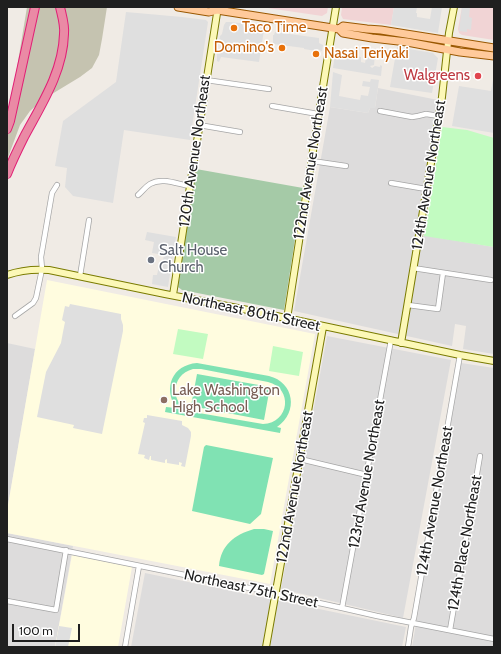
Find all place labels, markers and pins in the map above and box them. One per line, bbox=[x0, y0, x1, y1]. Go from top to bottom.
place label: Taco Time bbox=[242, 19, 306, 37]
marker: Taco Time bbox=[229, 23, 239, 33]
place label: Domino's bbox=[214, 39, 274, 57]
marker: Domino's bbox=[277, 43, 287, 53]
place label: Nasai Teriyaki bbox=[324, 45, 409, 63]
marker: Nasai Teriyaki bbox=[311, 49, 321, 59]
place label: Walgreens bbox=[404, 67, 470, 85]
marker: Walgreens bbox=[473, 71, 483, 81]
place label: Salt House Church bbox=[159, 242, 227, 277]
marker: Salt House Church bbox=[146, 255, 156, 265]
place label: Lake Washington High School bbox=[172, 382, 280, 417]
marker: Lake Washington High School bbox=[159, 395, 169, 405]

